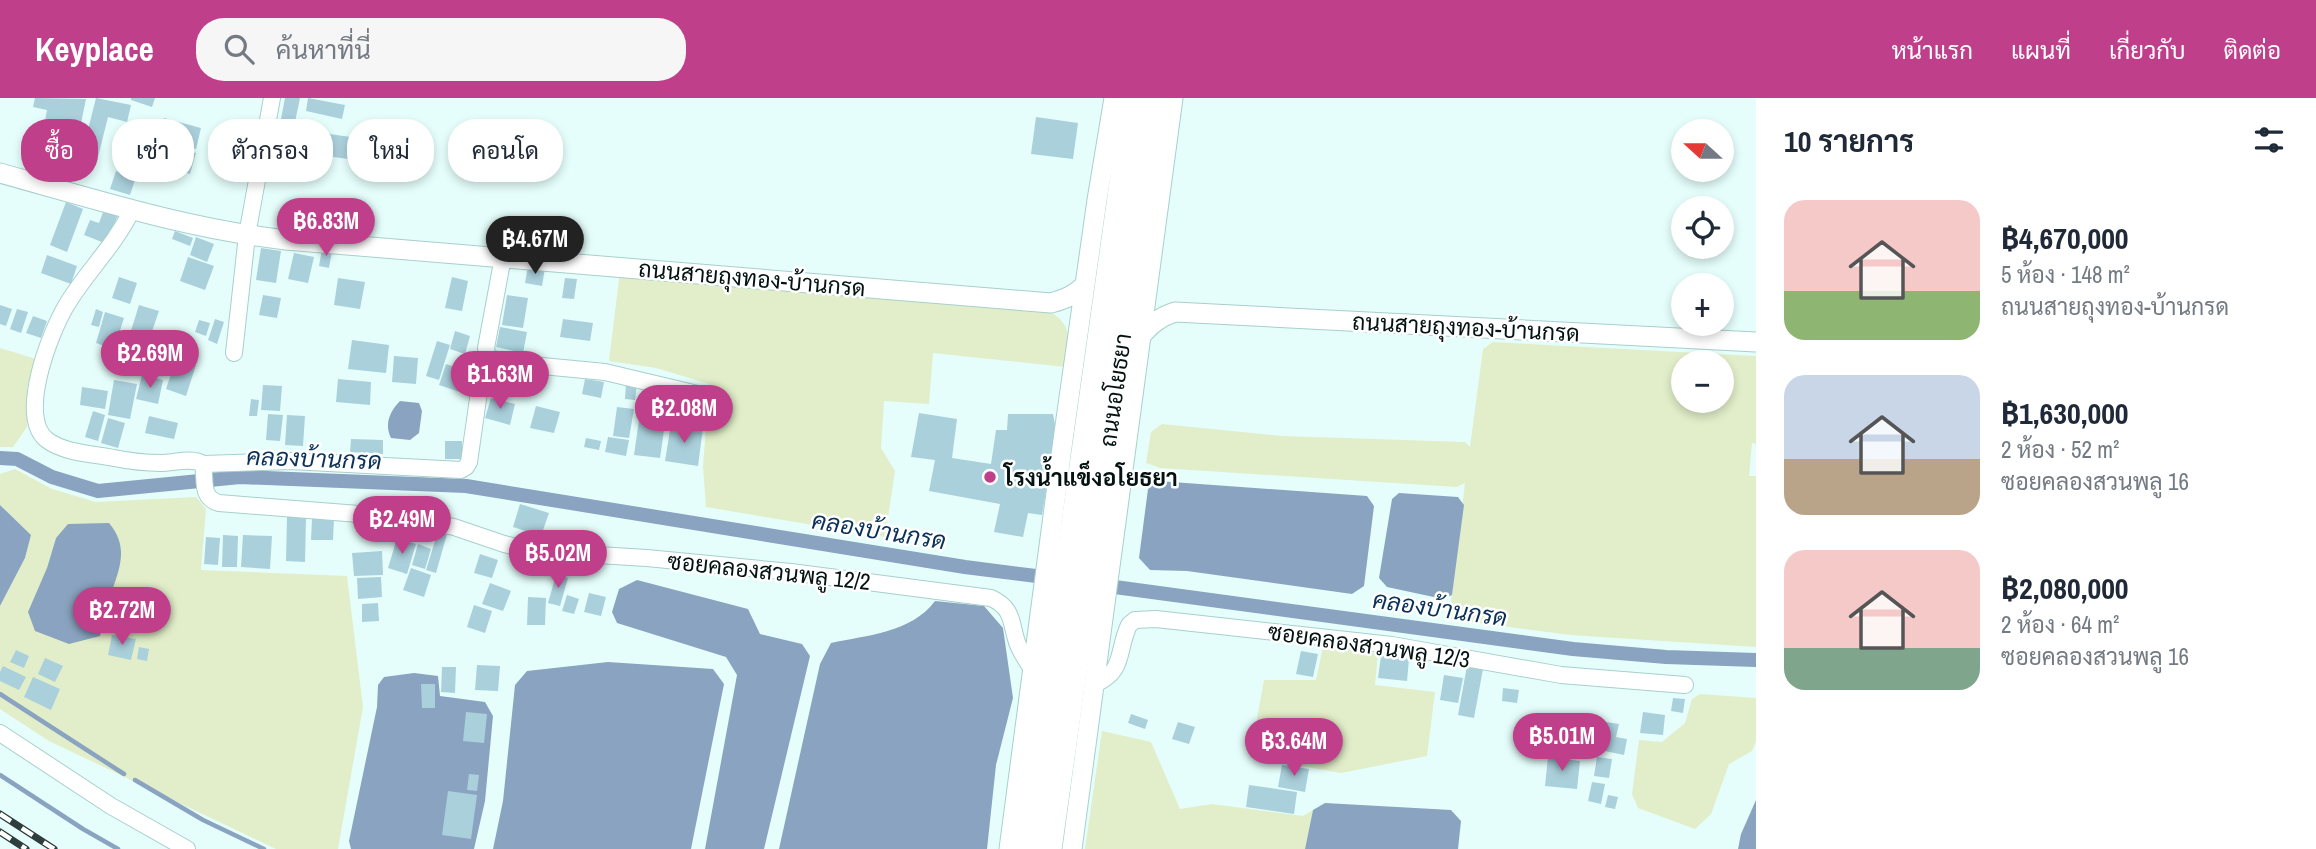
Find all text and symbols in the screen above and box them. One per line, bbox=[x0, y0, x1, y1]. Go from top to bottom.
search box bbox=[196, 18, 686, 81]
text: Keyplace bbox=[35, 27, 154, 71]
icon: search bbox=[220, 30, 258, 68]
text: ค้นหาที่นี่ bbox=[276, 32, 371, 67]
text: หน้าแรก bbox=[1892, 34, 1973, 66]
text: แผนที่ bbox=[2011, 34, 2071, 66]
text: เกี่ยวกับ bbox=[2109, 34, 2186, 66]
text: ติดต่อ bbox=[2224, 34, 2281, 66]
chip: ซื้อ bbox=[21, 119, 98, 182]
chip: เช่า bbox=[112, 119, 194, 182]
chip: ตัวกรอง bbox=[208, 119, 333, 182]
chip: ใหม่ bbox=[347, 119, 434, 182]
chip: คอนโด bbox=[448, 119, 563, 182]
north arrow bbox=[1671, 119, 1734, 182]
map controls bbox=[1671, 119, 1734, 413]
text: 10 รายการ bbox=[1784, 121, 1914, 161]
icon: filters bbox=[2250, 121, 2288, 159]
button: locate bbox=[1671, 196, 1734, 259]
pin: ฿6.83M bbox=[269, 198, 383, 258]
text: ฿6.83M bbox=[293, 205, 359, 236]
pin: ฿4.67M bbox=[478, 216, 592, 276]
text: ฿4,670,000 bbox=[2001, 218, 2129, 258]
text: ฿4.67M bbox=[502, 223, 568, 254]
icon: home bbox=[1840, 228, 1924, 312]
street label: ถนนสายถุงทอง-บ้านกรด bbox=[637, 253, 867, 304]
text: 5 ห้อง · 148 m² bbox=[2001, 259, 2130, 290]
button: + bbox=[1671, 273, 1734, 336]
text: ถนนสายถุงทอง-บ้านกรด bbox=[2001, 291, 2229, 322]
street label: ถนนสายถุงทอง-บ้านกรด bbox=[1351, 306, 1581, 349]
pin: ฿2.69M bbox=[93, 330, 207, 390]
street label: ถนนอโยธยา bbox=[1092, 331, 1138, 449]
text: ฿2.69M bbox=[117, 337, 183, 368]
button: − bbox=[1671, 350, 1734, 413]
pin: ฿1.63M bbox=[443, 352, 557, 411]
text: ฿1.63M bbox=[467, 358, 533, 389]
pin: ฿2.08M bbox=[627, 386, 741, 445]
text: ฿2.08M bbox=[651, 392, 717, 423]
text: ฿1,630,000 bbox=[2001, 393, 2129, 433]
icon: home bbox=[1840, 403, 1924, 487]
text: 2 ห้อง · 52 m² bbox=[2001, 434, 2119, 465]
water label: คลองบ้านกรด bbox=[246, 440, 382, 476]
place label: โรงน้ำแข็งอโยธยา bbox=[1002, 456, 1178, 493]
text: ซอยคลองสวนพลู 16 bbox=[2001, 466, 2189, 497]
marker: โรงน้ำแข็งอโยธยา bbox=[982, 469, 998, 485]
pin: ฿2.49M bbox=[345, 496, 459, 556]
text: ฿2.49M bbox=[369, 503, 435, 534]
water label: คลองบ้านกรด bbox=[810, 504, 948, 556]
pin: ฿5.02M bbox=[501, 531, 615, 590]
text: ฿5.02M bbox=[525, 537, 591, 568]
street label: ซอยคลองสวนพลู 12/2 bbox=[666, 545, 872, 599]
text: ฿2,080,000 bbox=[2001, 568, 2129, 608]
icon: home bbox=[1840, 578, 1924, 662]
water label: คลองบ้านกรด bbox=[1371, 583, 1509, 633]
pin: ฿2.72M bbox=[65, 588, 179, 647]
text: ฿2.72M bbox=[89, 594, 155, 625]
text: 2 ห้อง · 64 m² bbox=[2001, 609, 2119, 640]
street label: ซอยคลองสวนพลู 12/3 bbox=[1266, 615, 1472, 676]
text: ซอยคลองสวนพลู 16 bbox=[2001, 641, 2189, 672]
pin: ฿5.01M bbox=[1505, 714, 1619, 773]
pin: ฿3.64M bbox=[1237, 718, 1351, 778]
text: ฿5.01M bbox=[1529, 720, 1595, 751]
text: ฿3.64M bbox=[1261, 725, 1327, 756]

